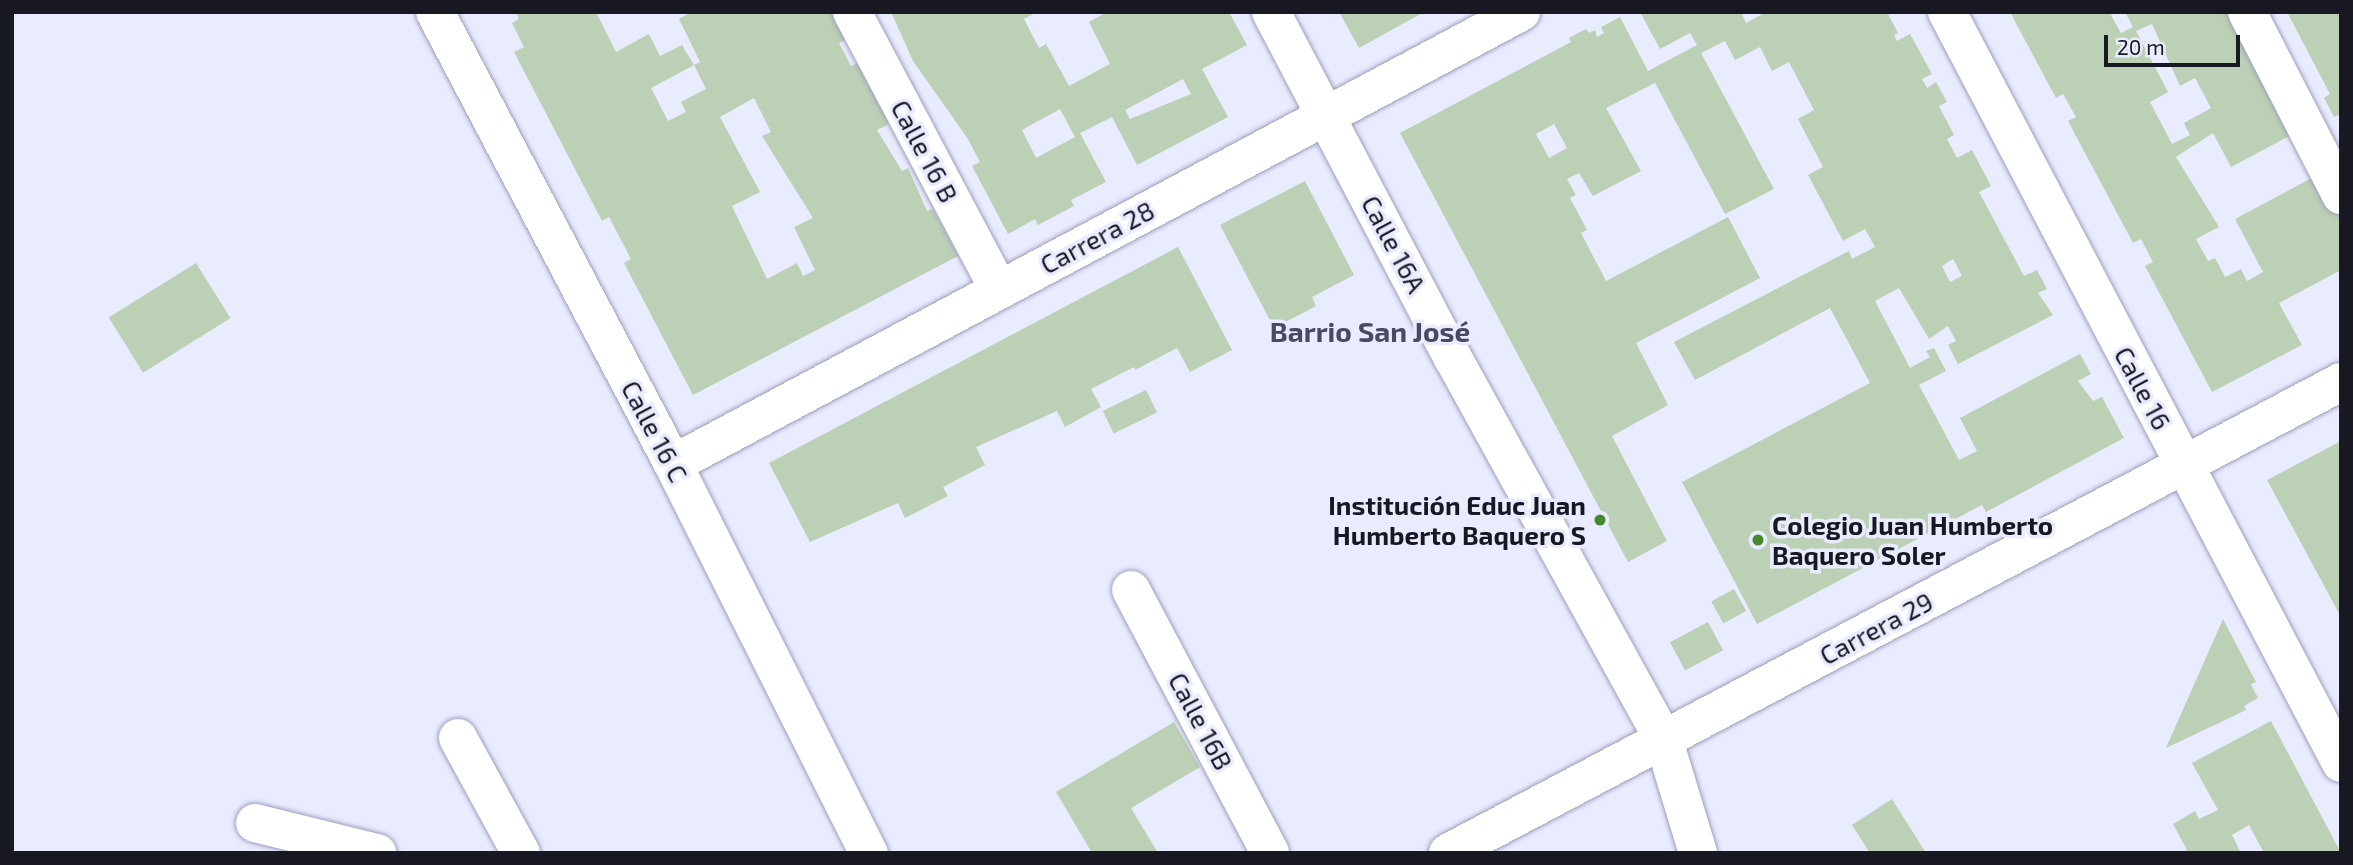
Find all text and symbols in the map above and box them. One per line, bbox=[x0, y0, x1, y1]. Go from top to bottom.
scale bar bbox=[2108, 21, 2244, 65]
text: 20 m bbox=[2117, 34, 2165, 59]
street label: Calle 16 B bbox=[885, 94, 965, 208]
street label: Calle 16A bbox=[1355, 190, 1433, 298]
street label: Carrera 28 bbox=[1035, 194, 1159, 280]
district label: Barrio San José bbox=[1270, 314, 1470, 348]
street label: Calle 16 bbox=[2108, 341, 2178, 435]
street label: Calle 16 C bbox=[615, 375, 695, 487]
place label: Institución Educ Juan Humberto Baquero S bbox=[1328, 489, 1586, 550]
place label: Colegio Juan Humberto Baquero Soler bbox=[1772, 509, 2054, 570]
marker: Institución Educ Juan Humberto Baquero S bbox=[1592, 512, 1608, 528]
marker: Colegio Juan Humberto Baquero Soler bbox=[1750, 532, 1766, 548]
street label: Carrera 29 bbox=[1814, 585, 1938, 671]
street label: Calle 16B bbox=[1162, 667, 1240, 775]

